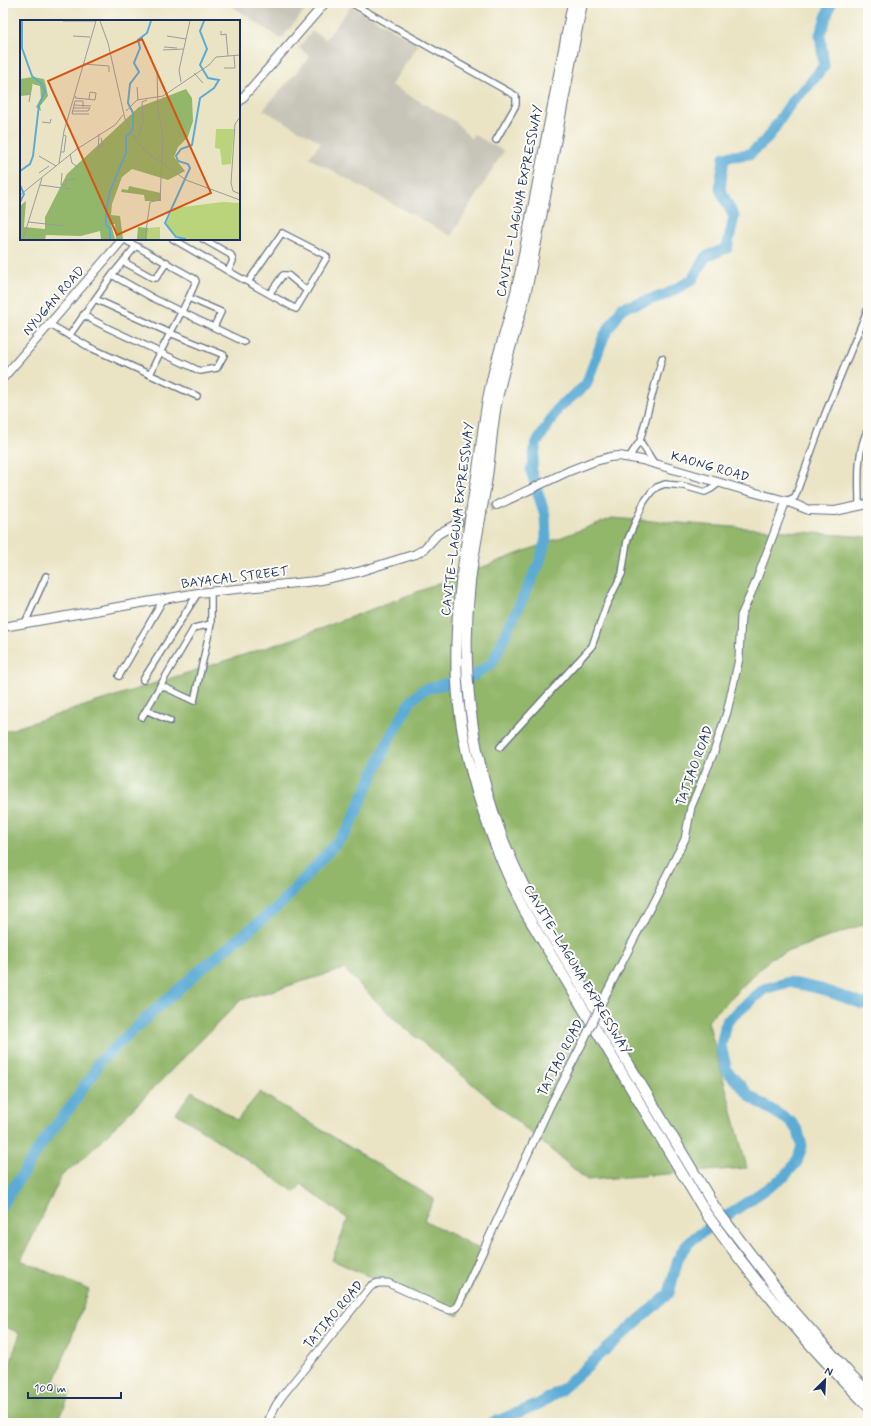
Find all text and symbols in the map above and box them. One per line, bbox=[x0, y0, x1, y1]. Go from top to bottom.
inset map bbox=[20, 20, 240, 240]
street label: CAVITE–LAGUNA EXPRESSWAY bbox=[493, 103, 547, 298]
street label: NYUGAN ROAD bbox=[19, 263, 89, 339]
street label: CAVITE–LAGUNA EXPRESSWAY bbox=[438, 420, 478, 617]
street label: KAONG ROAD bbox=[669, 448, 751, 486]
street label: BAYACAL STREET bbox=[180, 563, 291, 593]
street label: TATIAO ROAD bbox=[673, 723, 717, 809]
street label: CAVITE–LAGUNA EXPRESSWAY bbox=[519, 882, 635, 1059]
street label: TATIAO ROAD bbox=[534, 1017, 588, 1099]
street label: TATIAO ROAD bbox=[300, 1277, 368, 1353]
north arrow bbox=[805, 1360, 845, 1400]
text: N bbox=[822, 1364, 835, 1380]
scale bar bbox=[28, 1374, 121, 1400]
text: 100 m bbox=[34, 1381, 66, 1397]

